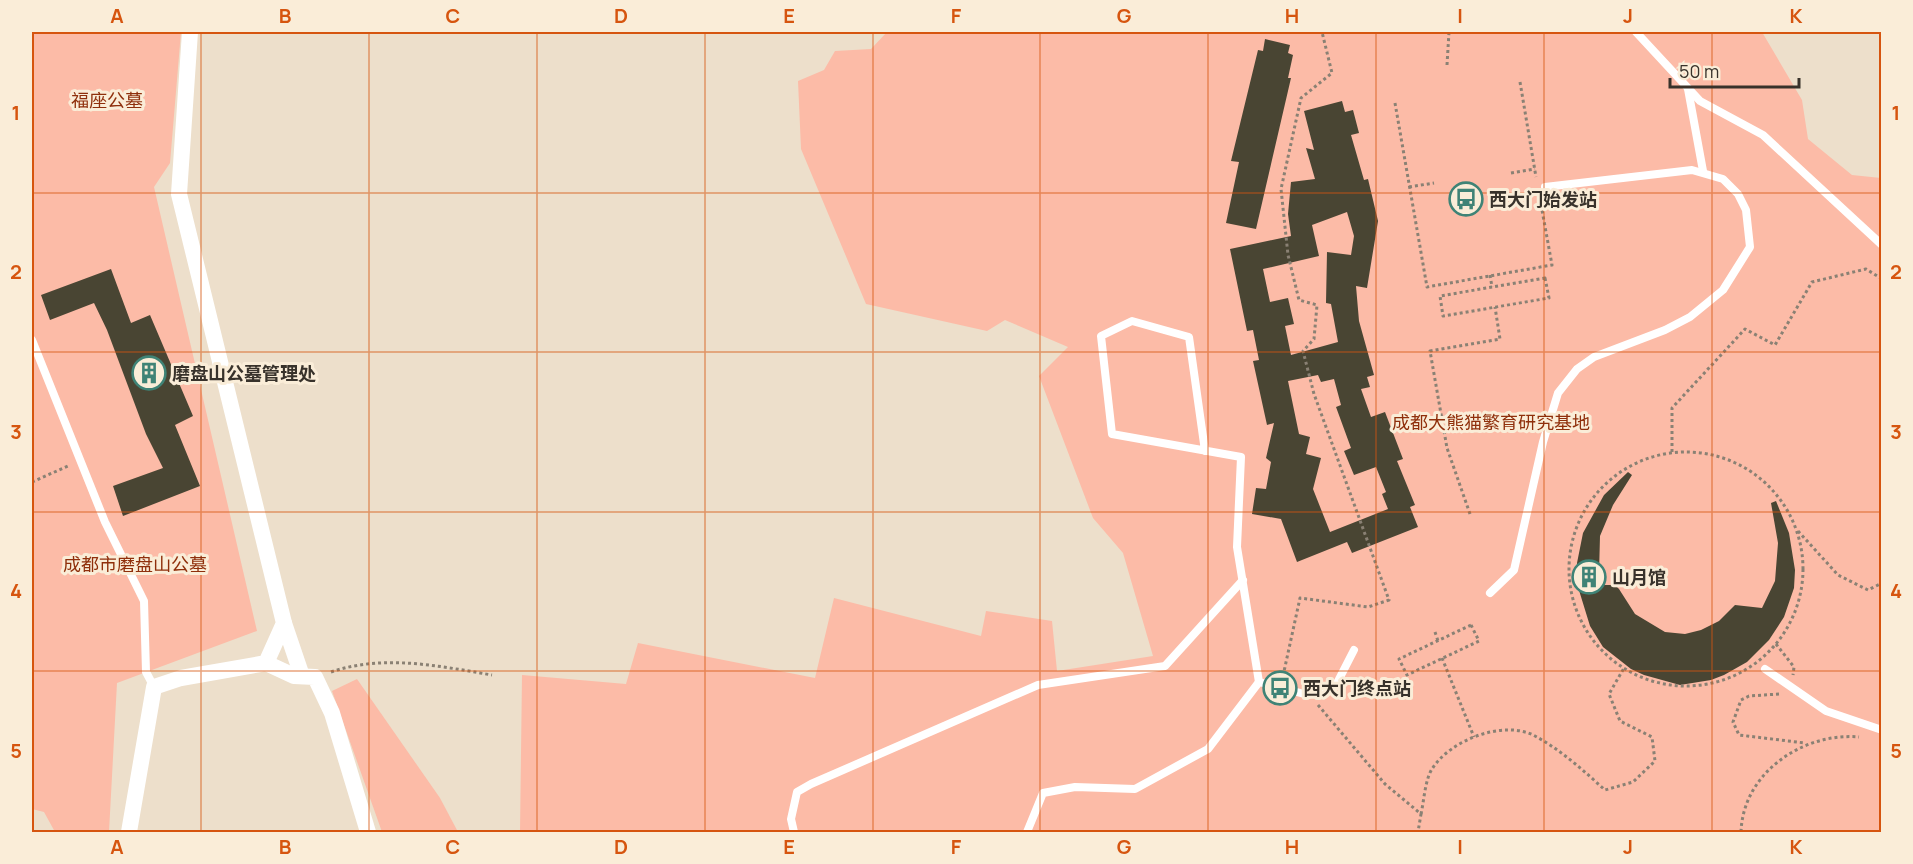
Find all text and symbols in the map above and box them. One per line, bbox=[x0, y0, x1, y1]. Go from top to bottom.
text: A bbox=[110, 2, 124, 29]
text: B bbox=[279, 2, 292, 29]
text: C bbox=[446, 2, 460, 29]
text: D bbox=[614, 2, 628, 29]
text: E bbox=[783, 2, 795, 29]
text: F bbox=[951, 2, 962, 29]
text: G bbox=[1117, 2, 1132, 29]
text: H bbox=[1285, 2, 1299, 29]
text: I bbox=[1457, 2, 1463, 29]
text: J bbox=[1623, 2, 1633, 29]
text: K bbox=[1790, 2, 1803, 29]
scale bar bbox=[1670, 51, 1799, 89]
text: 50 m bbox=[1679, 59, 1719, 83]
park label: 福座公墓 bbox=[71, 88, 143, 112]
text: 1 bbox=[12, 99, 20, 126]
text: 1 bbox=[1892, 99, 1900, 126]
bus stop icon: 西大门始发站 bbox=[1448, 181, 1484, 217]
place label: 西大门始发站 bbox=[1489, 187, 1597, 211]
text: 2 bbox=[10, 258, 22, 285]
text: 2 bbox=[1890, 258, 1902, 285]
building icon: 磨盘山公墓管理处 bbox=[131, 355, 167, 391]
place label: 磨盘山公墓管理处 bbox=[172, 361, 316, 385]
park label: 成都大熊猫繁育研究基地 bbox=[1392, 410, 1590, 434]
text: 3 bbox=[10, 418, 22, 445]
text: 3 bbox=[1890, 418, 1902, 445]
park label: 成都市磨盘山公墓 bbox=[63, 552, 207, 576]
building icon: 山月馆 bbox=[1571, 559, 1607, 595]
place label: 山月馆 bbox=[1612, 565, 1666, 589]
text: 4 bbox=[10, 577, 22, 604]
text: 4 bbox=[1890, 577, 1902, 604]
bus stop icon: 西大门终点站 bbox=[1262, 670, 1298, 706]
place label: 西大门终点站 bbox=[1303, 676, 1411, 700]
text: 5 bbox=[10, 737, 22, 764]
text: 5 bbox=[1890, 737, 1902, 764]
text: A bbox=[110, 833, 124, 860]
text: B bbox=[279, 833, 292, 860]
text: C bbox=[446, 833, 460, 860]
text: D bbox=[614, 833, 628, 860]
text: E bbox=[783, 833, 795, 860]
text: F bbox=[951, 833, 962, 860]
text: G bbox=[1117, 833, 1132, 860]
text: H bbox=[1285, 833, 1299, 860]
text: I bbox=[1457, 833, 1463, 860]
text: J bbox=[1623, 833, 1633, 860]
text: K bbox=[1790, 833, 1803, 860]

